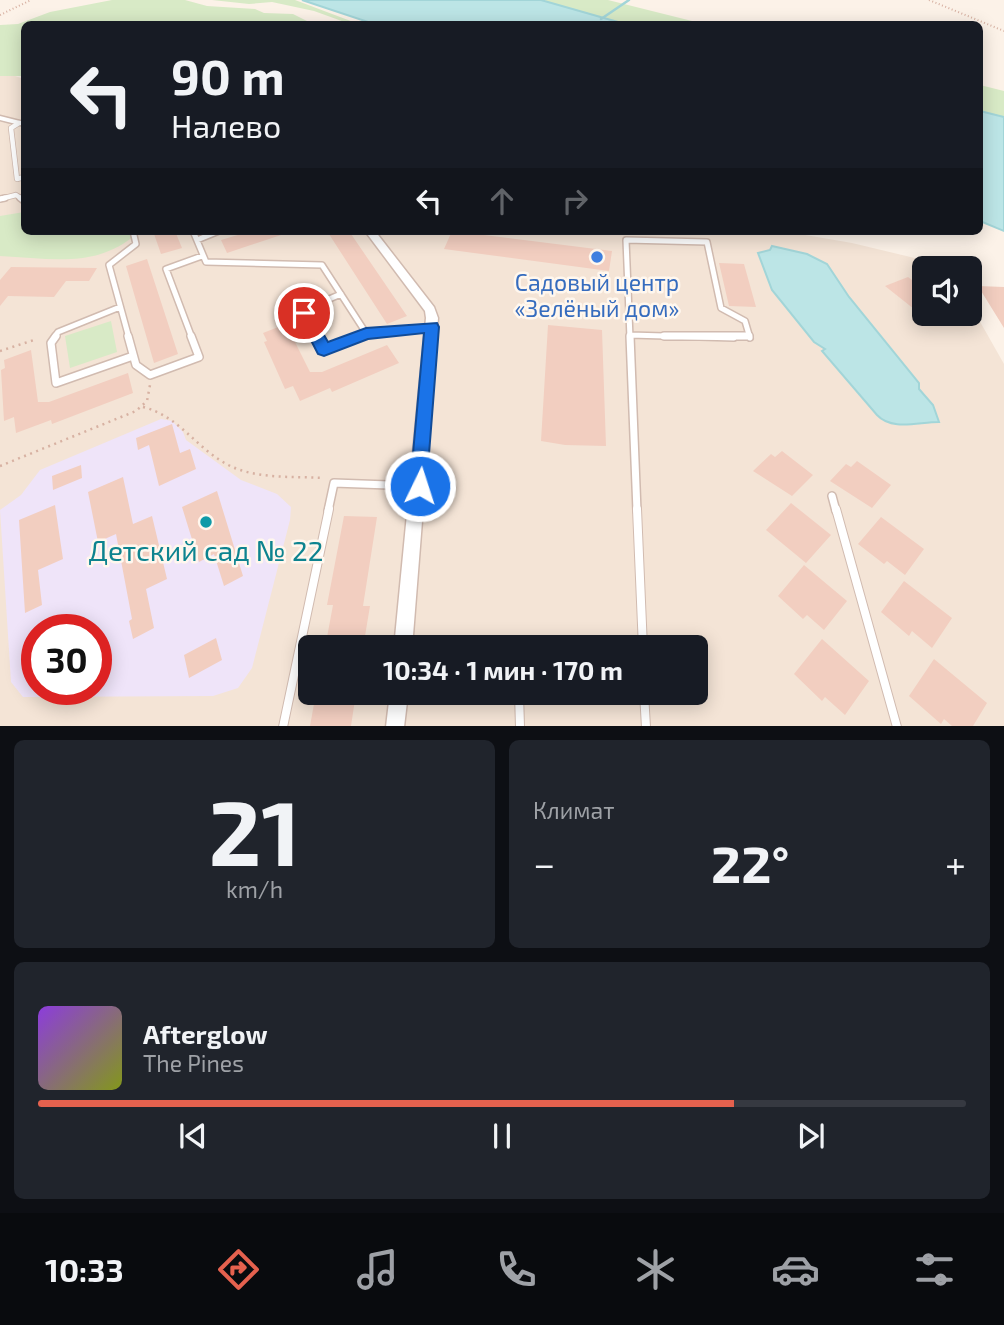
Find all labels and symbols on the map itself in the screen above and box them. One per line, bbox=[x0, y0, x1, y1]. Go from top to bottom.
marker: Садовый центр «Зелёный дом» bbox=[589, 249, 605, 265]
place label: Садовый центр «Зелёный дом» bbox=[514, 268, 680, 322]
pin bbox=[274, 283, 334, 343]
position arrow bbox=[383, 449, 457, 523]
marker: Детский сад № 22 bbox=[198, 514, 214, 530]
place label: Детский сад № 22 bbox=[89, 533, 323, 567]
speed limit sign: 30 bbox=[21, 614, 112, 705]

